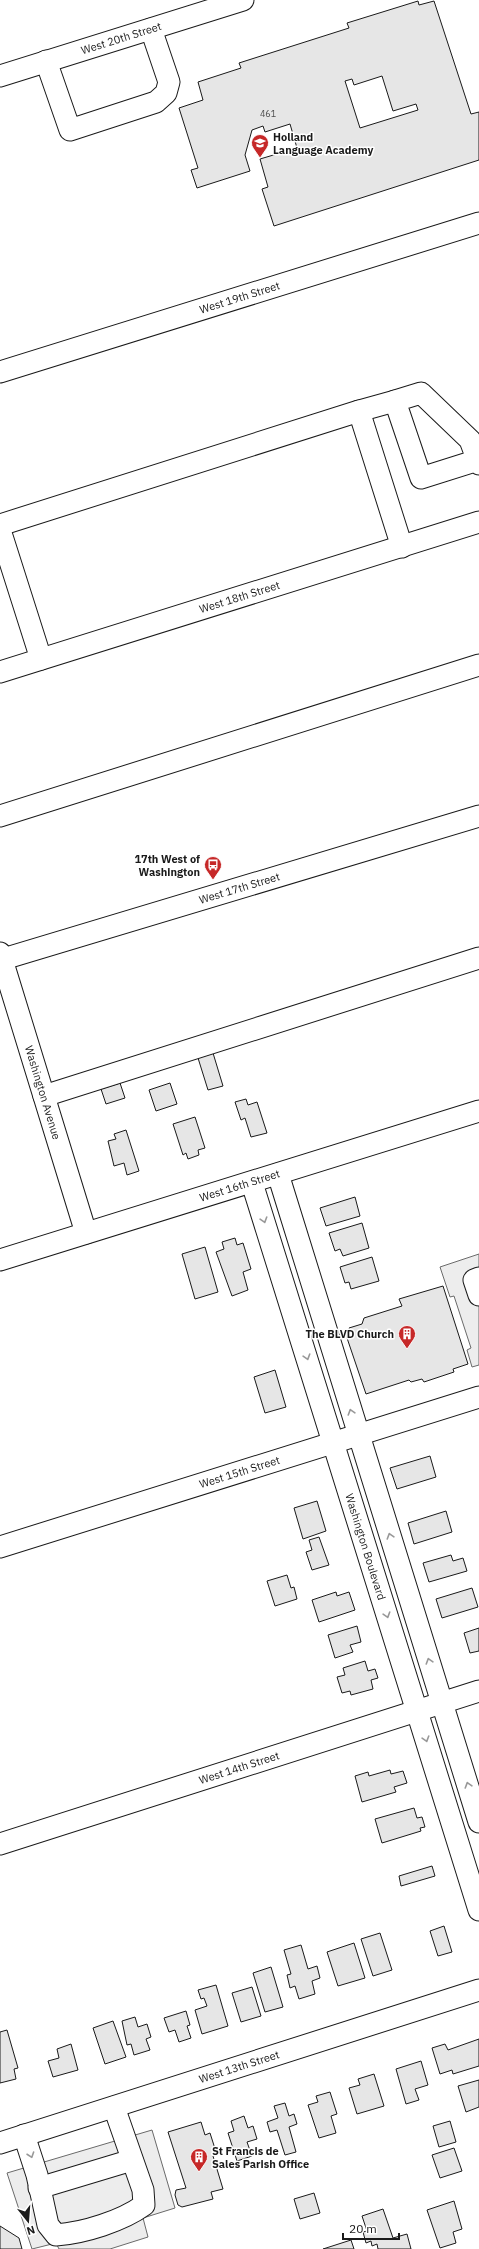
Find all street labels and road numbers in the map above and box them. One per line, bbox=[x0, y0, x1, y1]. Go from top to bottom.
street label: West 20th Street bbox=[79, 19, 163, 57]
street label: West 19th Street bbox=[198, 278, 282, 317]
street label: West 18th Street bbox=[198, 578, 282, 616]
street label: West 17th Street bbox=[197, 869, 282, 907]
street label: Washington Avenue bbox=[22, 1044, 64, 1141]
street label: West 16th Street bbox=[198, 1166, 282, 1205]
street label: West 15th Street bbox=[198, 1453, 282, 1491]
street label: Washington Boulevard bbox=[342, 1492, 389, 1602]
street label: West 14th Street bbox=[197, 1748, 281, 1787]
street label: West 13th Street bbox=[197, 2047, 281, 2086]

